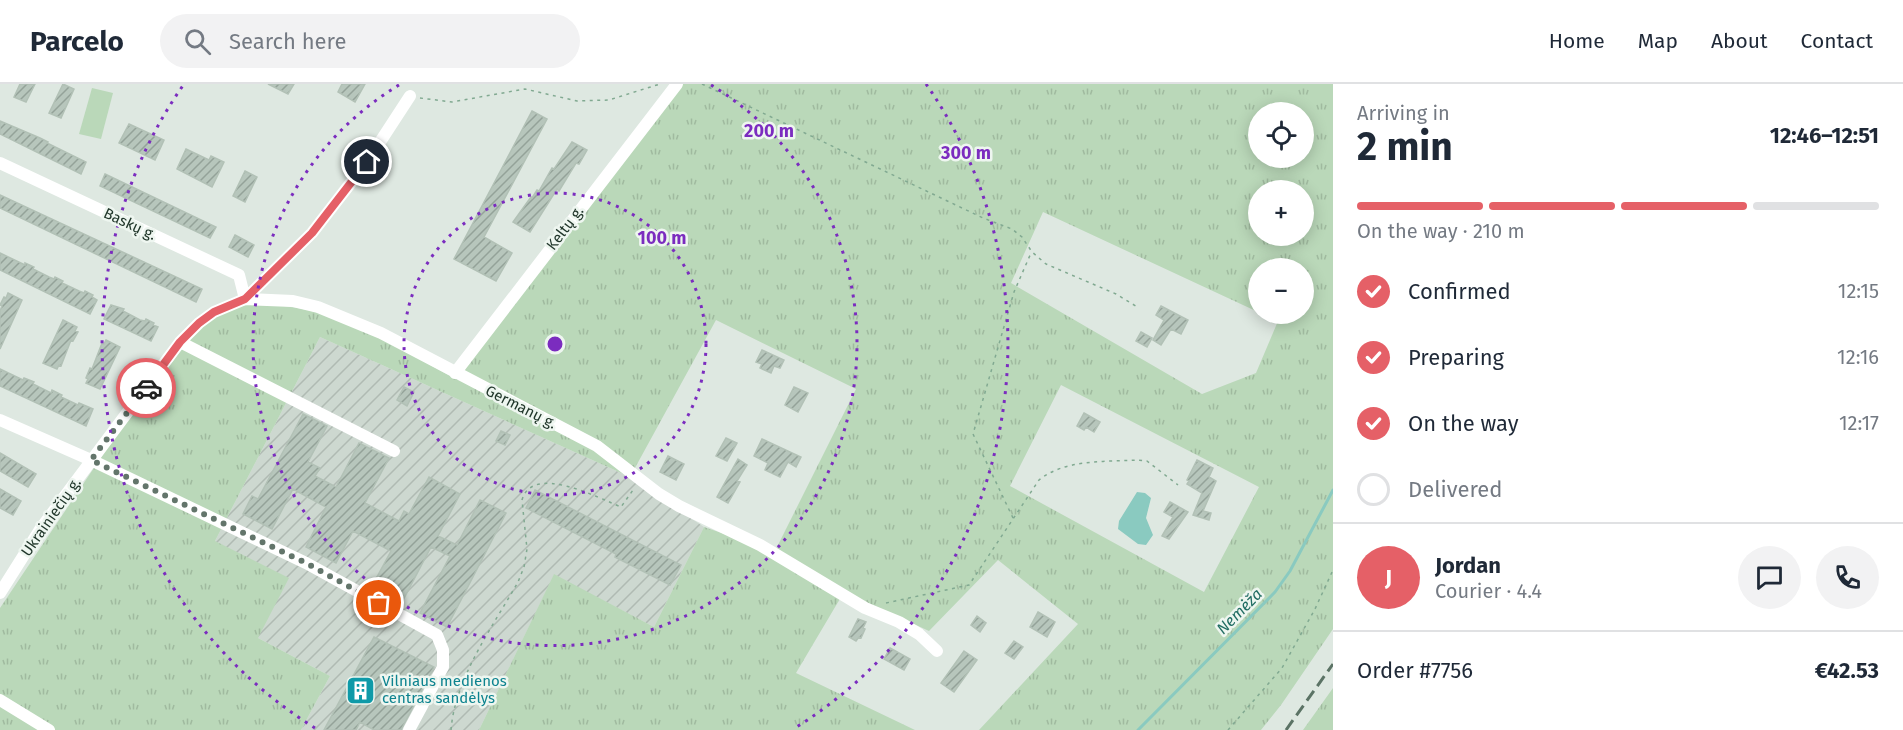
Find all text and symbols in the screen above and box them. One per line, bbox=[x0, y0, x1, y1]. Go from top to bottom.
search box bbox=[160, 14, 580, 68]
text: Parcelo bbox=[30, 25, 124, 58]
icon: search bbox=[181, 25, 214, 58]
text: Search here bbox=[229, 28, 346, 55]
text: Home bbox=[1549, 28, 1605, 54]
text: Map bbox=[1638, 28, 1678, 54]
text: About bbox=[1711, 28, 1768, 54]
text: Contact bbox=[1801, 28, 1873, 54]
text: Arriving in bbox=[1357, 101, 1450, 125]
map controls bbox=[1248, 102, 1314, 324]
button: locate bbox=[1248, 102, 1314, 168]
text: 200 m bbox=[744, 120, 794, 142]
text: 12:46–12:51 bbox=[1770, 122, 1879, 149]
text: 2 min bbox=[1357, 124, 1453, 170]
pin bbox=[341, 136, 392, 187]
text: 300 m bbox=[940, 142, 991, 164]
icon: home bbox=[350, 145, 383, 178]
button: + bbox=[1248, 180, 1314, 246]
street label: Keltų g. bbox=[543, 202, 587, 254]
street label: Baskų g. bbox=[101, 204, 159, 244]
text: On the way · 210 m bbox=[1357, 219, 1525, 243]
text: 100 m bbox=[638, 227, 686, 249]
button: − bbox=[1248, 258, 1314, 324]
icon: check bbox=[1357, 275, 1390, 308]
text: Confirmed bbox=[1408, 278, 1511, 305]
text: 12:15 bbox=[1838, 279, 1879, 303]
centre of rings bbox=[545, 334, 565, 354]
icon: check bbox=[1357, 341, 1390, 374]
text: Preparing bbox=[1408, 344, 1504, 371]
text: 12:16 bbox=[1837, 345, 1879, 369]
courier bbox=[116, 358, 176, 418]
icon: car bbox=[130, 372, 163, 405]
street label: Germanų g. bbox=[482, 381, 560, 433]
icon: check bbox=[1357, 407, 1390, 440]
text: On the way bbox=[1408, 410, 1519, 437]
text: 12:17 bbox=[1839, 411, 1879, 435]
street label: Ukrainiečių g. bbox=[17, 474, 85, 560]
text: Delivered bbox=[1408, 476, 1503, 503]
button: chat bbox=[1738, 546, 1801, 609]
button: phone bbox=[1816, 546, 1879, 609]
text: Jordan bbox=[1435, 552, 1501, 579]
text: J bbox=[1385, 564, 1392, 591]
pin bbox=[353, 577, 404, 628]
text: Courier · 4.4 bbox=[1435, 579, 1542, 603]
water label: Nemėža bbox=[1213, 585, 1266, 638]
icon: bag bbox=[362, 586, 395, 619]
text: Order #7756 bbox=[1357, 657, 1473, 684]
text: €42.53 bbox=[1815, 657, 1879, 684]
place label: Vilniaus medienos centras sandėlys bbox=[382, 672, 507, 707]
building icon: Vilniaus medienos centras sandėlys bbox=[345, 674, 377, 706]

